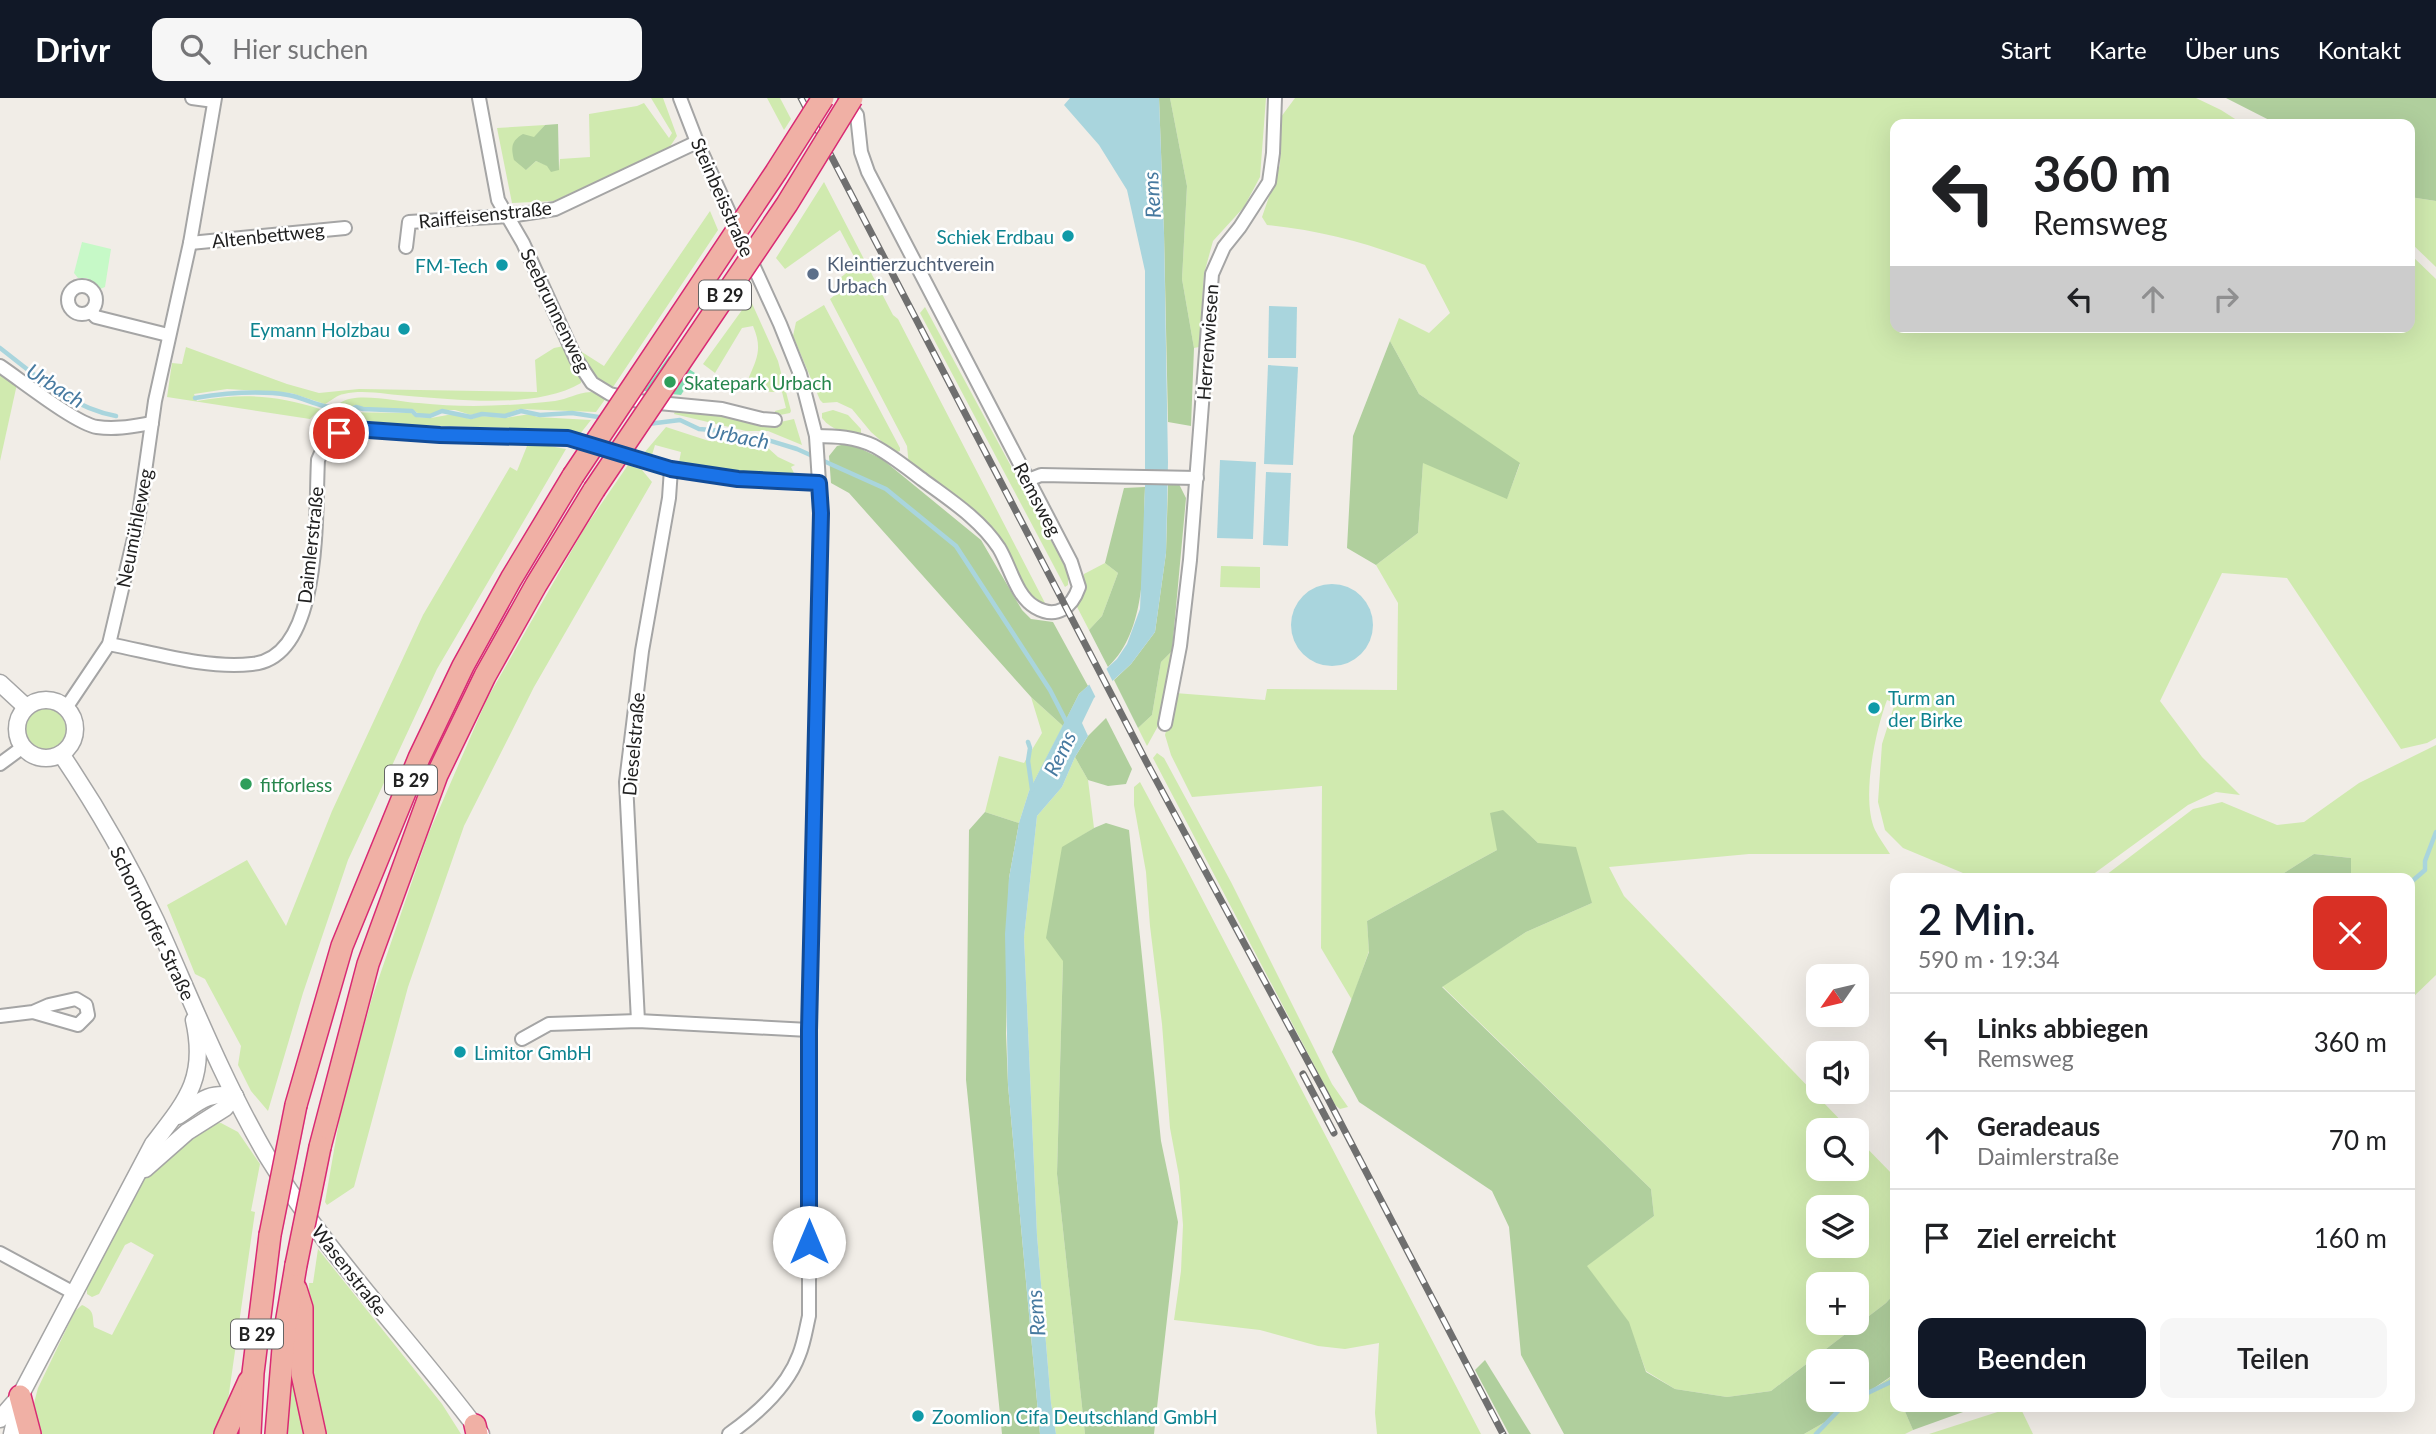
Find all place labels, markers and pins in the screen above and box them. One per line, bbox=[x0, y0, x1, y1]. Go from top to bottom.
place label: Schiek Erdbau bbox=[936, 225, 1054, 248]
marker: Schiek Erdbau bbox=[1060, 228, 1076, 244]
place label: Kleintierzuchtverein Urbach bbox=[827, 252, 995, 297]
place label: FM-Tech bbox=[415, 254, 488, 277]
marker: FM-Tech bbox=[494, 257, 510, 273]
marker: Kleintierzuchtverein Urbach bbox=[805, 266, 821, 282]
place label: Eymann Holzbau bbox=[250, 318, 390, 341]
marker: Eymann Holzbau bbox=[396, 321, 412, 337]
place label: Skatepark Urbach bbox=[684, 371, 832, 394]
marker: Skatepark Urbach bbox=[662, 374, 678, 390]
pin bbox=[309, 403, 369, 463]
place label: Turm an der Birke bbox=[1888, 686, 1963, 731]
marker: Turm an der Birke bbox=[1866, 700, 1882, 716]
place label: fitforless bbox=[260, 773, 332, 796]
marker: fitforless bbox=[238, 776, 254, 792]
place label: Limitor GmbH bbox=[474, 1041, 592, 1064]
marker: Limitor GmbH bbox=[452, 1044, 468, 1060]
place label: Zoomlion Cifa Deutschland GmbH bbox=[932, 1405, 1218, 1428]
marker: Zoomlion Cifa Deutschland GmbH bbox=[910, 1408, 926, 1424]

